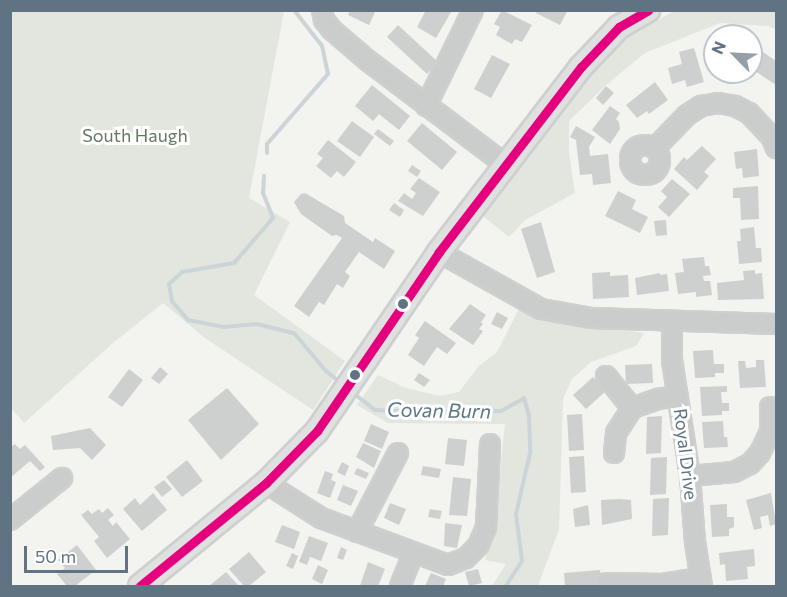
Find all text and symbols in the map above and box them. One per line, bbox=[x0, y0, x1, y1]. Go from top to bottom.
north arrow bbox=[703, 24, 763, 84]
text: N bbox=[707, 38, 729, 57]
park label: South Haugh bbox=[82, 124, 188, 146]
unlabelled marker bbox=[397, 298, 409, 310]
unlabelled marker bbox=[349, 369, 361, 381]
water label: Covan Burn bbox=[387, 397, 491, 423]
street label: Royal Drive bbox=[670, 407, 702, 501]
scale bar bbox=[27, 534, 130, 572]
text: 50 m bbox=[35, 545, 76, 567]

